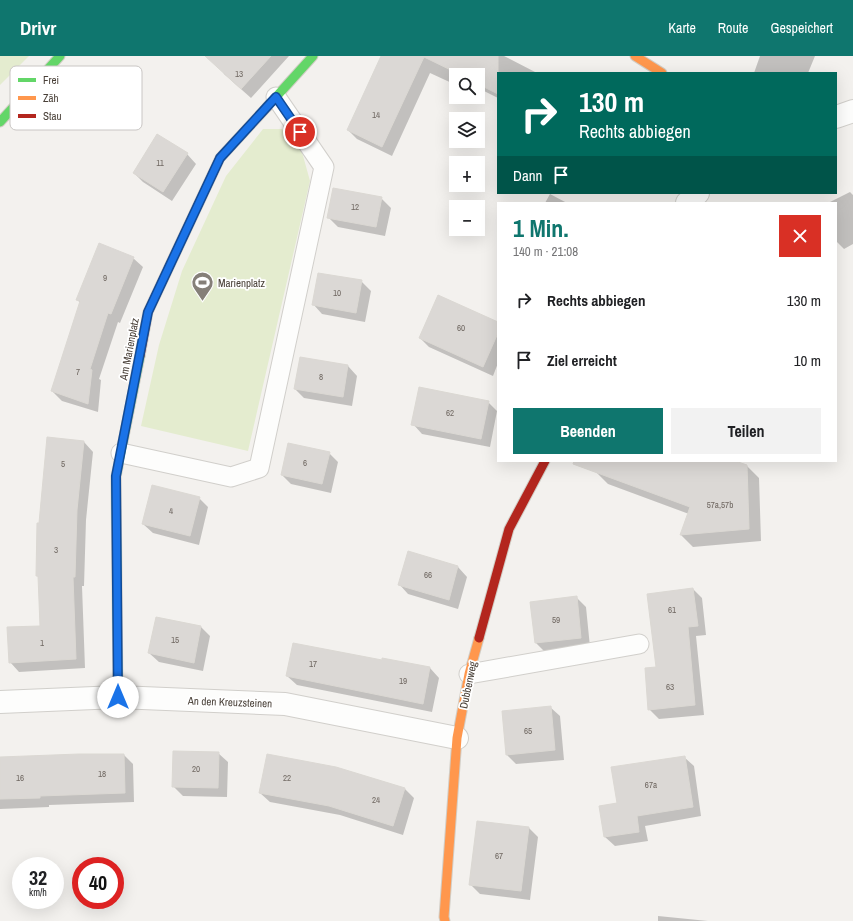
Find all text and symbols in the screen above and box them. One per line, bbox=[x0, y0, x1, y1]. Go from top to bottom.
text: Drivr bbox=[20, 15, 56, 41]
text: Karte bbox=[668, 19, 696, 37]
text: Route bbox=[718, 19, 748, 37]
text: Gespeichert bbox=[770, 19, 833, 37]
legend bbox=[10, 66, 142, 130]
house number: 13 bbox=[235, 68, 243, 80]
map controls bbox=[449, 68, 485, 236]
button: search bbox=[449, 68, 485, 104]
text: Frei bbox=[43, 73, 59, 87]
text: 130 m bbox=[579, 83, 644, 121]
icon: right bbox=[513, 88, 565, 140]
text: Zäh bbox=[43, 91, 59, 105]
text: Stau bbox=[43, 109, 62, 123]
house number: 14 bbox=[372, 109, 380, 121]
button: layers bbox=[449, 112, 485, 148]
pin bbox=[283, 115, 317, 149]
text: Rechts abbiegen bbox=[579, 119, 691, 144]
icon: arrive bbox=[289, 121, 311, 143]
button: + bbox=[449, 156, 485, 192]
house number: 11 bbox=[156, 157, 164, 169]
icon: arrive bbox=[550, 164, 572, 186]
text: Dann bbox=[513, 165, 542, 186]
button: − bbox=[449, 200, 485, 236]
house number: 12 bbox=[351, 201, 359, 213]
text: 1 Min. bbox=[513, 212, 569, 244]
button: close bbox=[779, 215, 821, 257]
text: 140 m · 21:08 bbox=[513, 243, 578, 260]
sports icon: Marienplatz bbox=[189, 270, 215, 303]
house number: 9 bbox=[103, 272, 107, 284]
place label: Marienplatz bbox=[218, 276, 266, 290]
house number: 10 bbox=[333, 287, 341, 299]
icon: right bbox=[513, 289, 535, 311]
text: Rechts abbiegen bbox=[547, 290, 645, 311]
text: 130 m bbox=[787, 290, 821, 311]
street label: Am Marienplatz bbox=[116, 316, 142, 382]
house number: 60 bbox=[457, 322, 465, 334]
icon: arrive bbox=[513, 349, 535, 371]
text: Ziel erreicht bbox=[547, 350, 617, 371]
text: 10 m bbox=[794, 350, 821, 371]
house number: 7 bbox=[76, 366, 80, 378]
house number: 8 bbox=[319, 371, 323, 383]
house number: 62 bbox=[446, 407, 454, 419]
button: Beenden bbox=[513, 408, 663, 454]
button: Teilen bbox=[671, 408, 821, 454]
house number: 6 bbox=[303, 457, 307, 469]
house number: 5 bbox=[61, 458, 65, 470]
house number: 57a,57b bbox=[707, 499, 733, 511]
house number: 4 bbox=[169, 505, 173, 517]
house number: 3 bbox=[54, 544, 58, 556]
house number: 66 bbox=[424, 569, 432, 581]
house number: 61 bbox=[668, 604, 676, 616]
house number: 59 bbox=[552, 614, 560, 626]
house number: 15 bbox=[171, 634, 179, 646]
house number: 1 bbox=[40, 637, 44, 649]
house number: 17 bbox=[309, 658, 317, 670]
street label: Dubbenweg bbox=[456, 660, 480, 710]
house number: 19 bbox=[399, 675, 407, 687]
position arrow bbox=[97, 676, 139, 718]
house number: 63 bbox=[666, 681, 674, 693]
street label: An den Kreuzsteinen bbox=[187, 693, 272, 710]
house number: 65 bbox=[524, 725, 532, 737]
house number: 20 bbox=[192, 763, 200, 775]
house number: 18 bbox=[98, 768, 106, 780]
house number: 16 bbox=[16, 772, 24, 784]
house number: 22 bbox=[283, 772, 291, 784]
house number: 67a bbox=[645, 779, 657, 791]
house number: 24 bbox=[372, 794, 380, 806]
house number: 67 bbox=[495, 850, 503, 862]
speed limit sign: 40 bbox=[72, 857, 124, 909]
text: 32 bbox=[29, 864, 47, 891]
text: km/h bbox=[29, 886, 47, 899]

